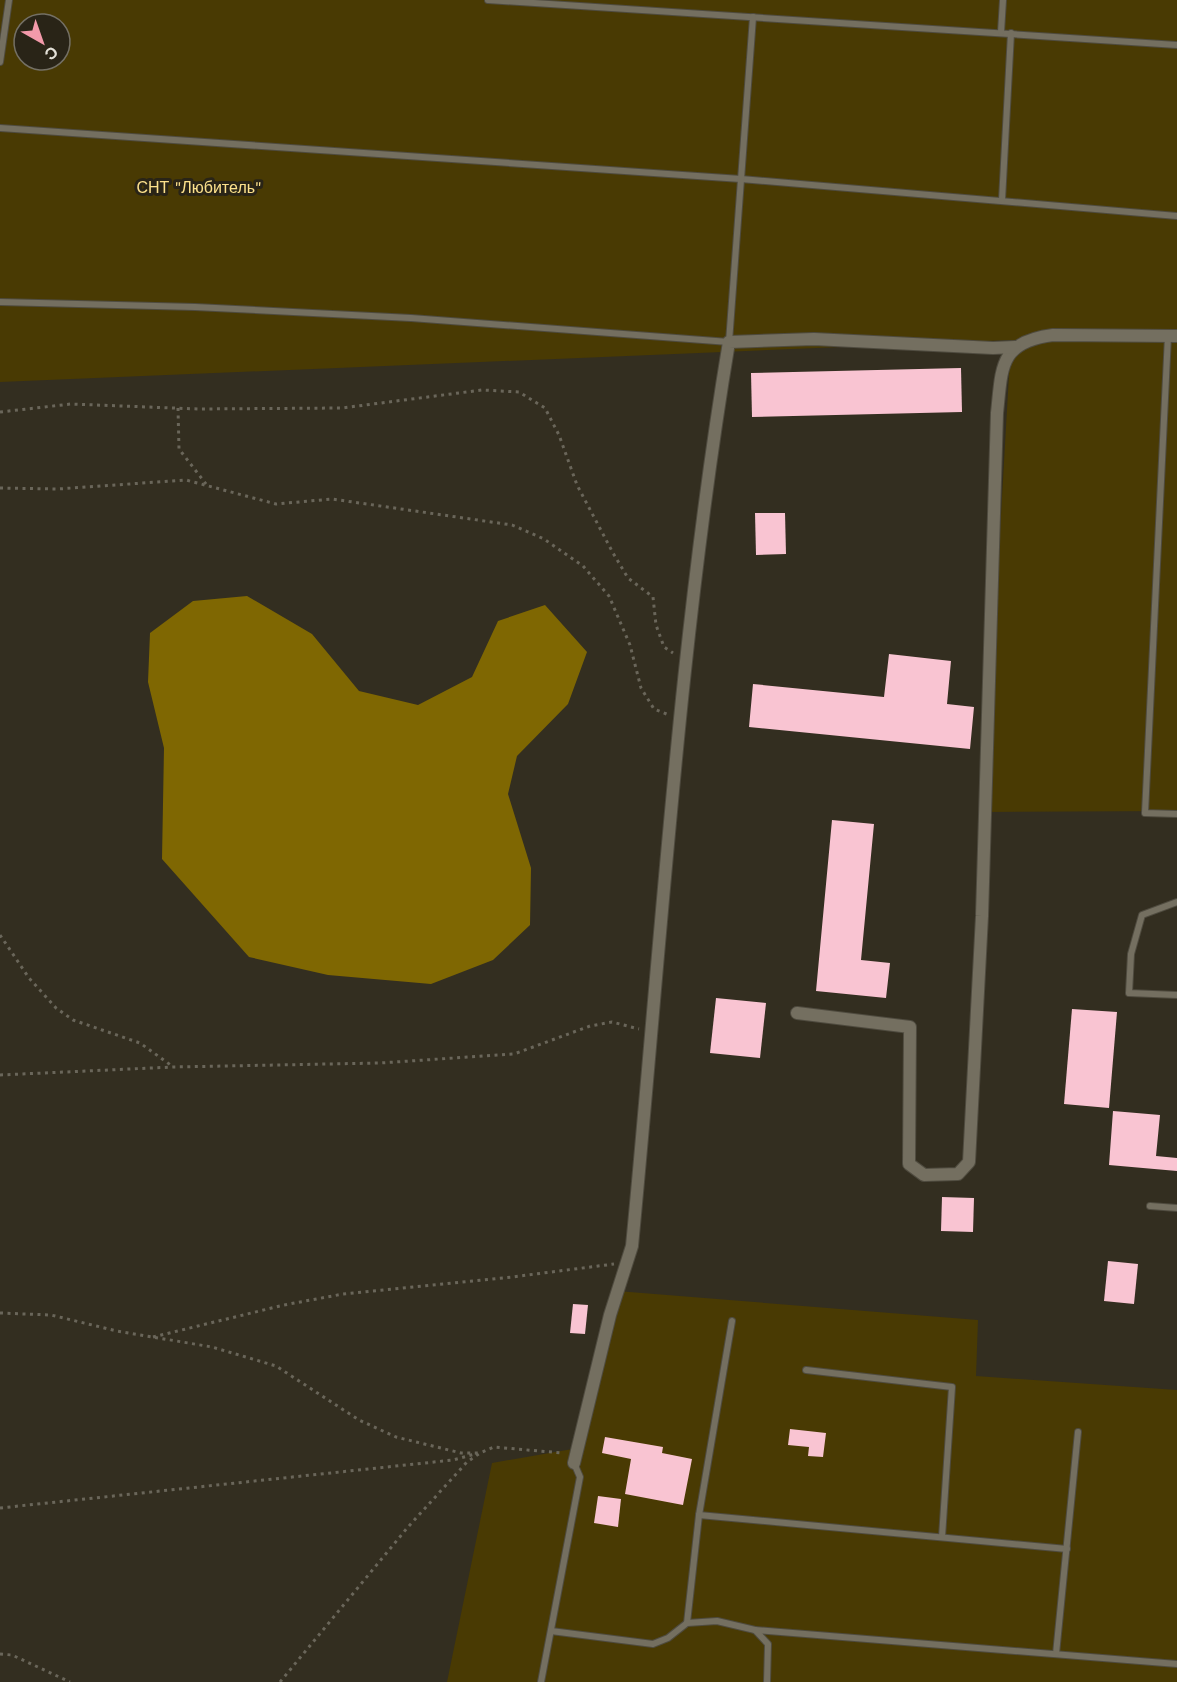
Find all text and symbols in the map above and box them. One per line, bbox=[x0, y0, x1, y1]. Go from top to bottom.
north arrow bbox=[12, 12, 72, 72]
text: С bbox=[40, 42, 62, 64]
park label: СНТ "Любитель" bbox=[136, 178, 262, 197]

